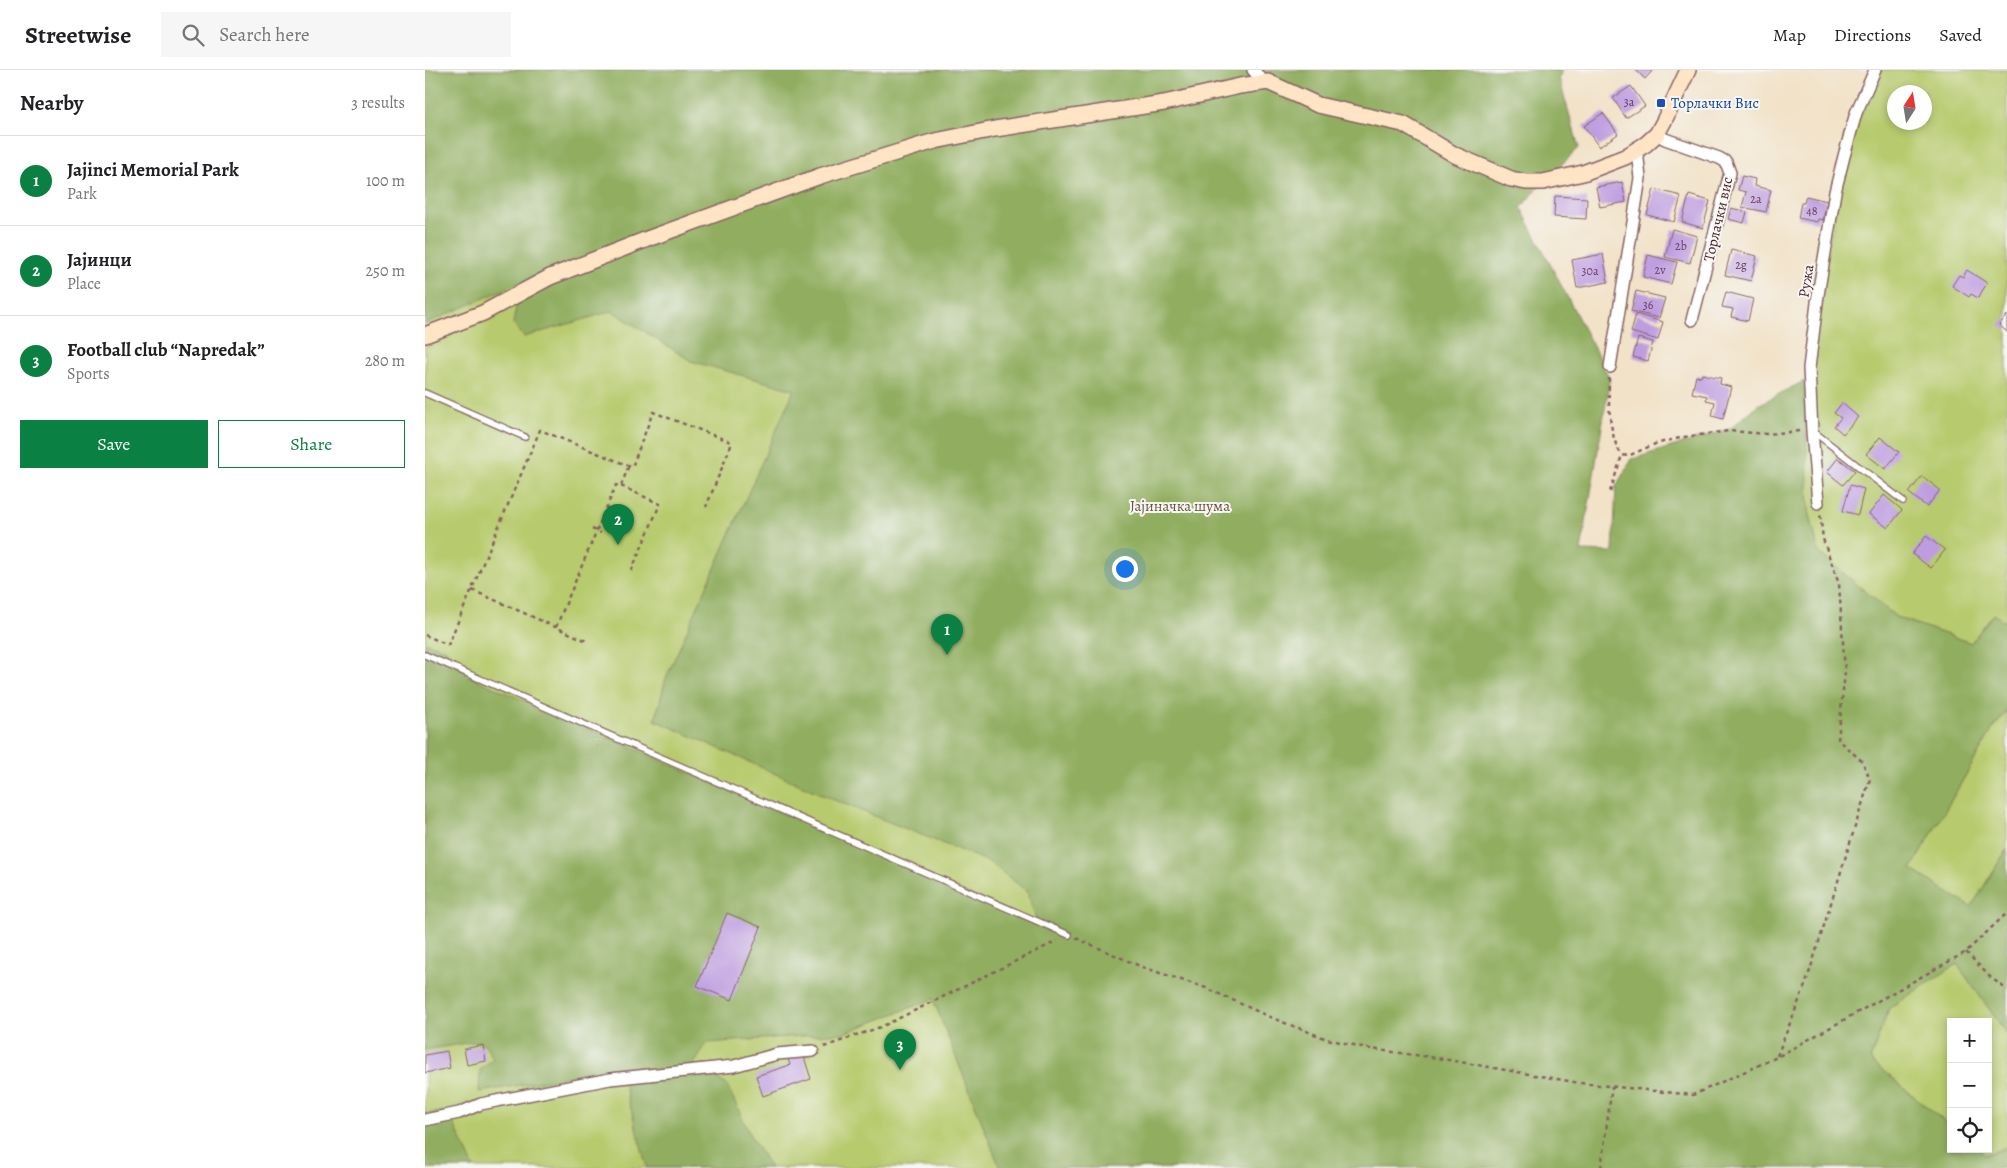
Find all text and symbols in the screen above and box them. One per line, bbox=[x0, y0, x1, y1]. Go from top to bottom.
search box bbox=[161, 12, 511, 57]
text: Streetwise bbox=[25, 19, 131, 51]
icon: search bbox=[179, 21, 207, 49]
text: Search here bbox=[219, 22, 310, 48]
text: Map bbox=[1773, 23, 1806, 47]
text: Directions bbox=[1834, 23, 1911, 47]
text: Saved bbox=[1939, 23, 1982, 47]
north arrow bbox=[1887, 85, 1932, 130]
text: Nearby bbox=[20, 89, 83, 117]
text: 3 results bbox=[351, 92, 405, 114]
place label: Торлачки Вис bbox=[1671, 93, 1759, 113]
house number: 3a bbox=[1624, 94, 1635, 110]
marker: Торлачки Вис bbox=[1655, 97, 1667, 109]
text: Jajinci Memorial Park bbox=[67, 157, 239, 183]
text: 1 bbox=[33, 170, 39, 192]
text: 100 m bbox=[366, 170, 405, 192]
street label: Торлачки вис bbox=[1699, 175, 1737, 263]
text: Park bbox=[67, 183, 97, 205]
house number: 2a bbox=[1750, 191, 1762, 207]
house number: 48 bbox=[1806, 203, 1818, 219]
house number: 2b bbox=[1675, 238, 1687, 254]
text: Јајинци bbox=[67, 247, 132, 273]
house number: 2g bbox=[1735, 257, 1747, 273]
text: 2 bbox=[32, 260, 40, 282]
text: 250 m bbox=[366, 260, 405, 282]
house number: 2v bbox=[1654, 262, 1666, 278]
house number: 30a bbox=[1582, 263, 1599, 279]
street label: Ружа bbox=[1794, 263, 1818, 299]
text: Place bbox=[67, 273, 101, 295]
house number: 36 bbox=[1643, 297, 1654, 313]
text: Football club “Napredak” bbox=[67, 337, 265, 363]
text: 3 bbox=[33, 350, 39, 372]
text: 280 m bbox=[365, 350, 405, 372]
text: Sports bbox=[67, 363, 110, 385]
button: Save bbox=[20, 420, 208, 468]
button: Share bbox=[218, 420, 405, 468]
park label: Јајиначка шума bbox=[1130, 496, 1230, 516]
pin: 2 bbox=[602, 504, 634, 545]
your location bbox=[1112, 556, 1138, 582]
pin: 1 bbox=[931, 614, 963, 655]
map controls bbox=[1947, 1018, 1992, 1153]
button: + bbox=[1947, 1018, 1992, 1063]
pin: 3 bbox=[884, 1029, 916, 1070]
button: − bbox=[1947, 1063, 1992, 1108]
button: locate bbox=[1947, 1108, 1992, 1153]

